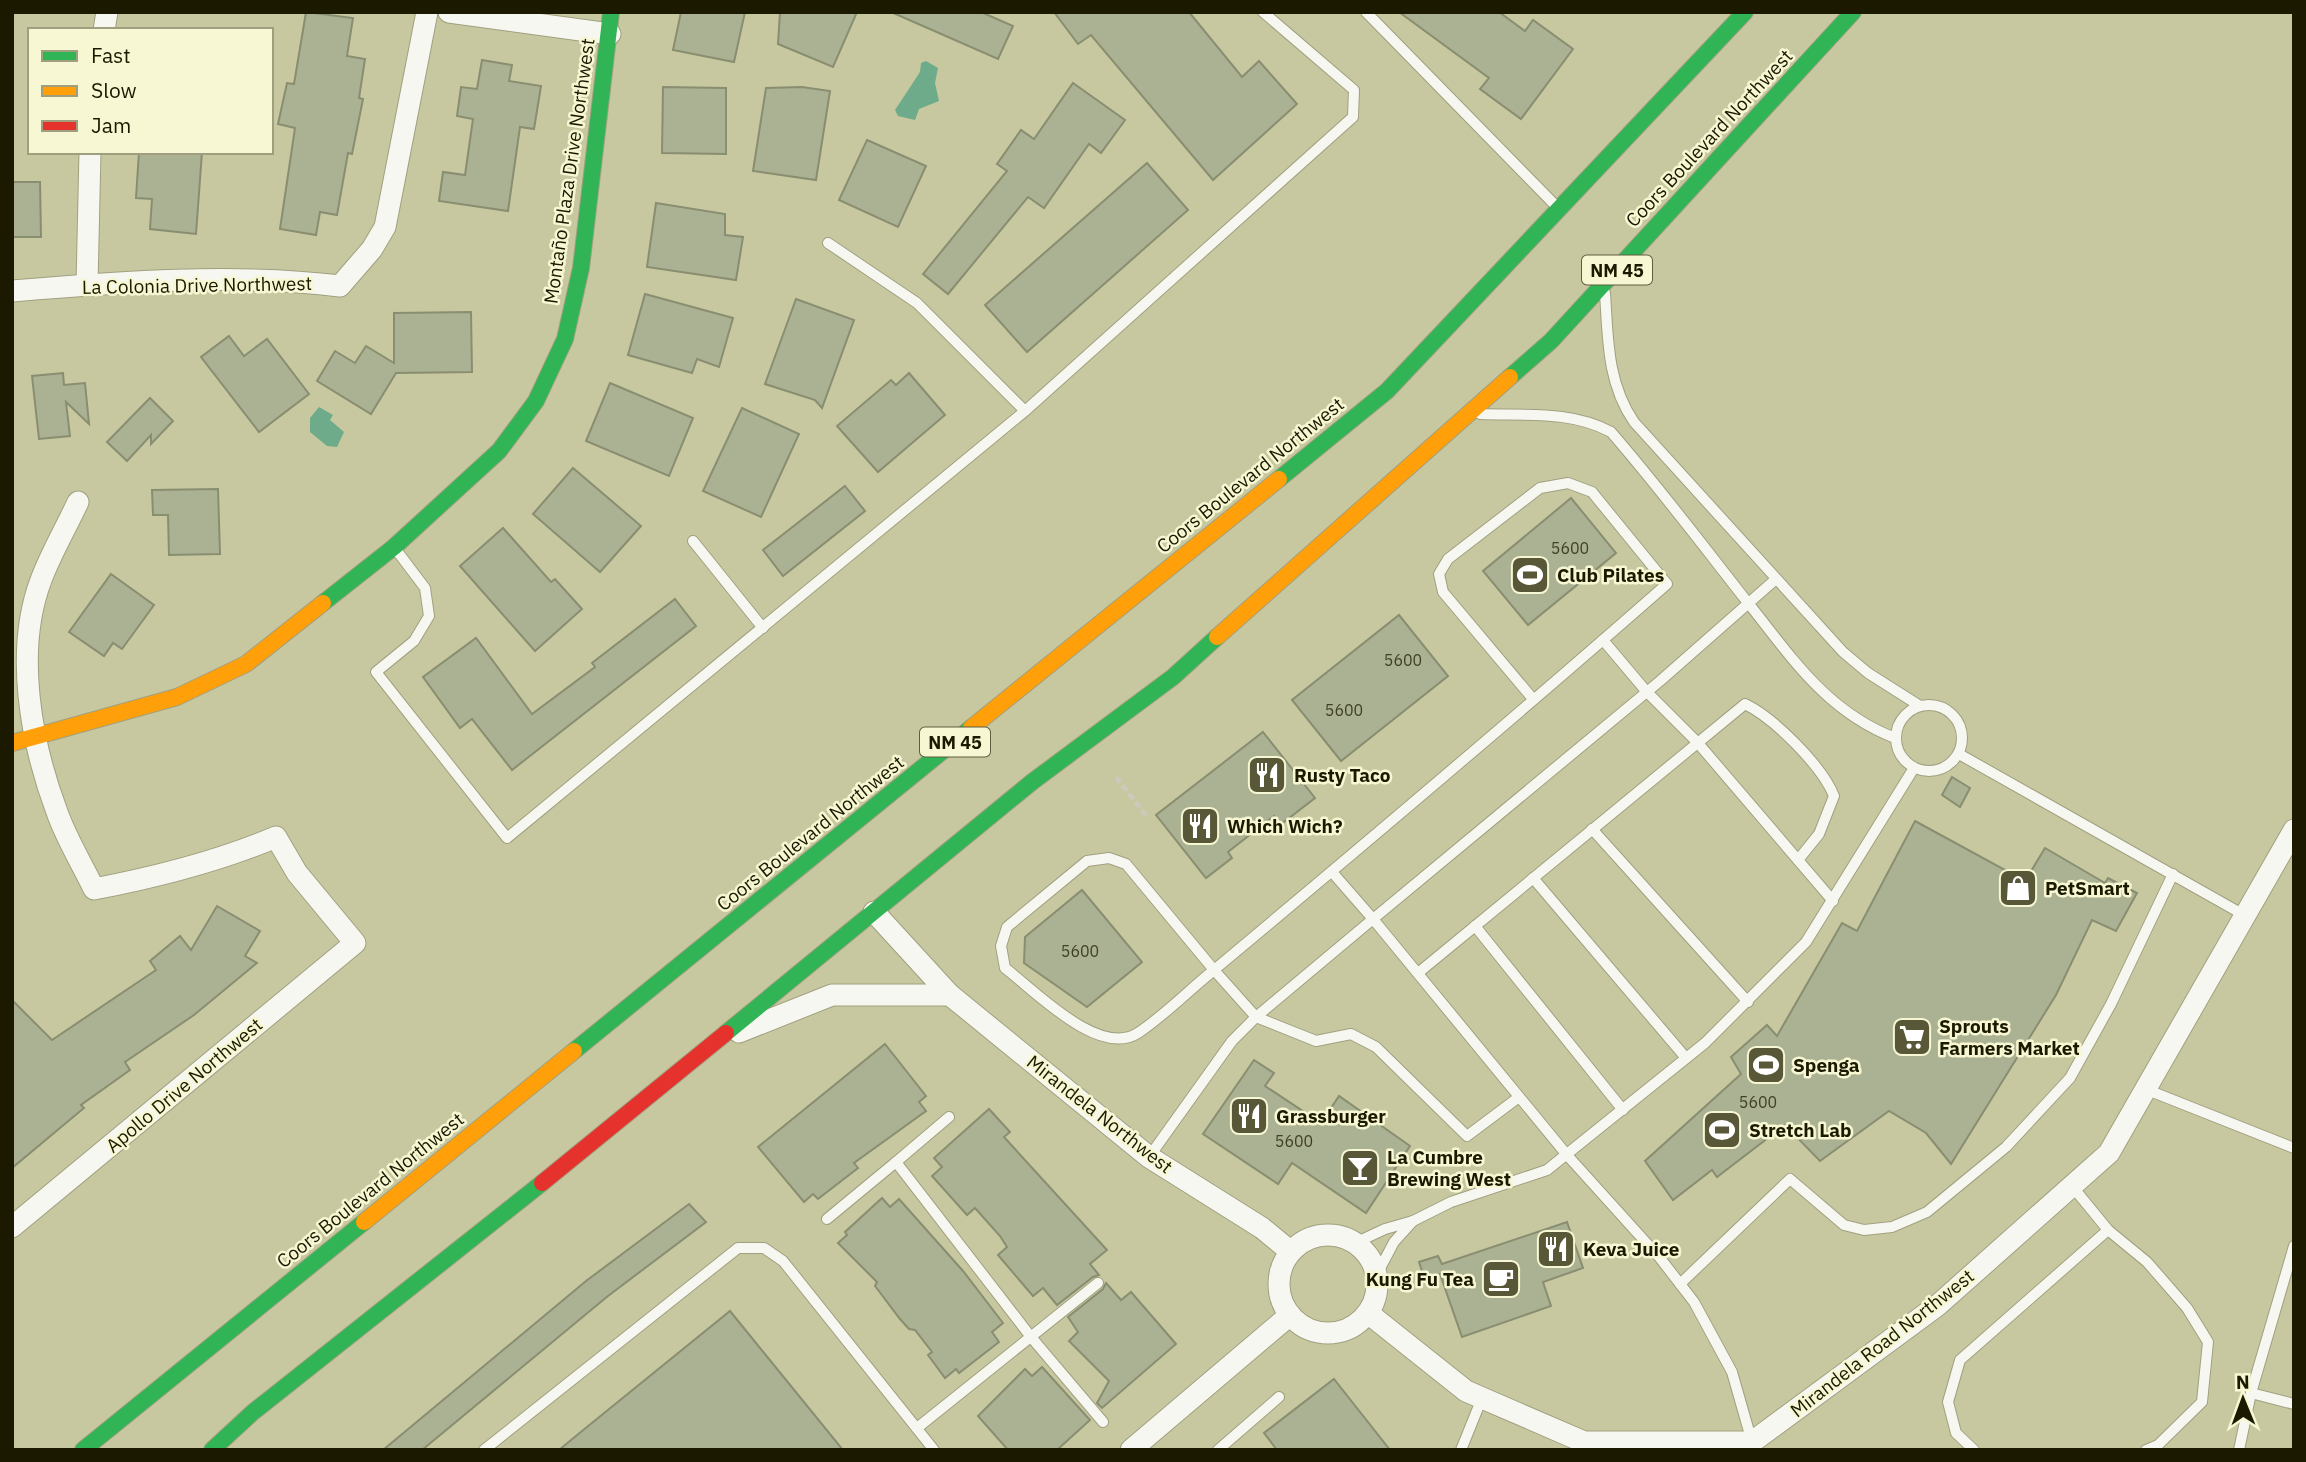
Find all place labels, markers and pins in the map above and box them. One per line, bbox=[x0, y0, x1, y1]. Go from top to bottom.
sports icon: Club Pilates bbox=[1509, 554, 1551, 596]
place label: Club Pilates bbox=[1557, 563, 1664, 587]
restaurant icon: Rusty Taco bbox=[1246, 754, 1288, 796]
place label: Rusty Taco bbox=[1294, 763, 1391, 787]
restaurant icon: Which Wich? bbox=[1179, 805, 1221, 847]
place label: Which Wich? bbox=[1227, 814, 1342, 838]
shop icon: PetSmart bbox=[1997, 867, 2039, 909]
place label: PetSmart bbox=[2045, 876, 2130, 900]
place label: Sprouts Farmers Market bbox=[1939, 1014, 2080, 1060]
supermarket icon: Sprouts Farmers Market bbox=[1891, 1016, 1933, 1058]
sports icon: Spenga bbox=[1745, 1044, 1787, 1086]
place label: Spenga bbox=[1793, 1053, 1860, 1077]
restaurant icon: Grassburger bbox=[1228, 1095, 1270, 1137]
place label: Grassburger bbox=[1276, 1104, 1386, 1128]
sports icon: Stretch Lab bbox=[1701, 1109, 1743, 1151]
place label: Stretch Lab bbox=[1749, 1118, 1852, 1142]
place label: La Cumbre Brewing West bbox=[1387, 1145, 1511, 1191]
bar icon: La Cumbre Brewing West bbox=[1339, 1147, 1381, 1189]
restaurant icon: Keva Juice bbox=[1535, 1228, 1577, 1270]
place label: Keva Juice bbox=[1583, 1237, 1679, 1261]
cafe icon: Kung Fu Tea bbox=[1480, 1258, 1522, 1300]
place label: Kung Fu Tea bbox=[1366, 1267, 1474, 1291]

